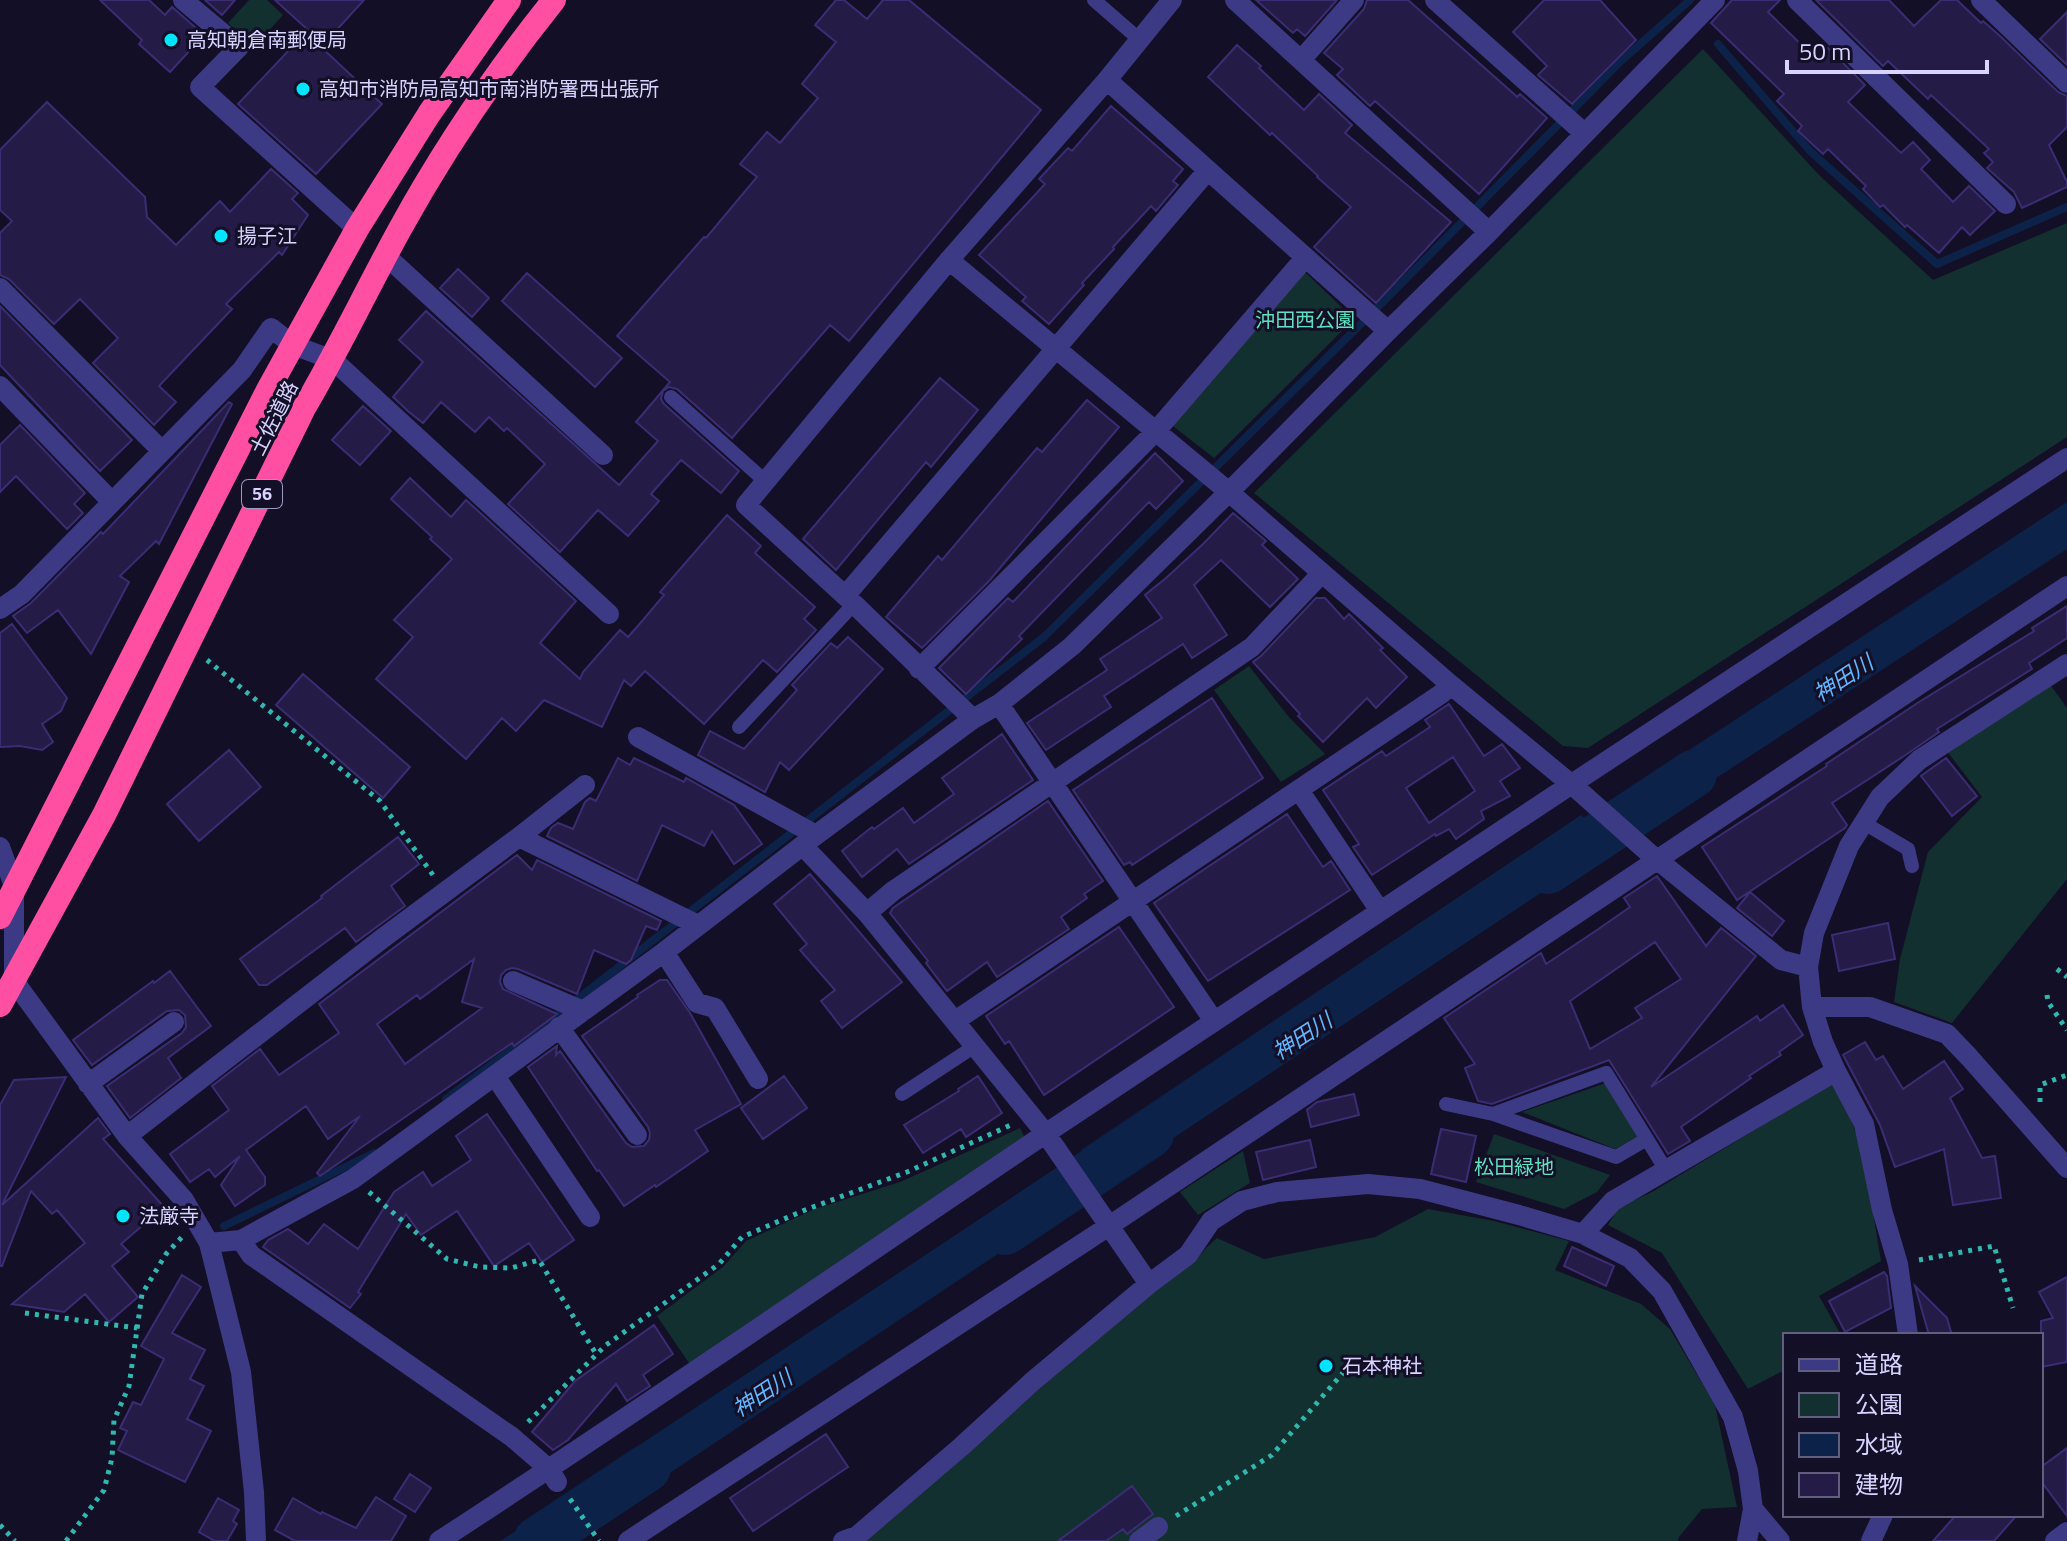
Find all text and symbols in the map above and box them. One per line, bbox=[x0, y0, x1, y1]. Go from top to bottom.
place label: 高知朝倉南郵便局 bbox=[187, 24, 347, 55]
scale bar bbox=[1787, 24, 1987, 74]
marker: 高知朝倉南郵便局 bbox=[162, 31, 180, 49]
text: 50 m bbox=[1799, 33, 1851, 69]
place label: 高知市消防局高知市南消防署西出張所 bbox=[319, 73, 659, 104]
marker: 高知市消防局高知市南消防署西出張所 bbox=[294, 80, 312, 98]
place label: 揚子江 bbox=[237, 220, 297, 251]
marker: 揚子江 bbox=[212, 227, 230, 245]
park label: 沖田西公園 bbox=[1255, 304, 1355, 335]
street label: 土佐道路 bbox=[242, 375, 306, 460]
road number: 56 bbox=[242, 480, 282, 508]
water label: 神田川 bbox=[1806, 645, 1882, 710]
water label: 神田川 bbox=[1265, 1003, 1341, 1068]
park label: 松田緑地 bbox=[1474, 1151, 1554, 1182]
place label: 法厳寺 bbox=[139, 1200, 199, 1231]
marker: 法厳寺 bbox=[114, 1207, 132, 1225]
legend bbox=[1783, 1333, 2043, 1517]
text: 道路 bbox=[1855, 1346, 1903, 1382]
place label: 石本神社 bbox=[1342, 1350, 1422, 1381]
marker: 石本神社 bbox=[1317, 1357, 1335, 1375]
water label: 神田川 bbox=[725, 1360, 801, 1425]
text: 公園 bbox=[1855, 1386, 1903, 1422]
text: 水域 bbox=[1855, 1426, 1903, 1462]
text: 建物 bbox=[1855, 1466, 1903, 1502]

